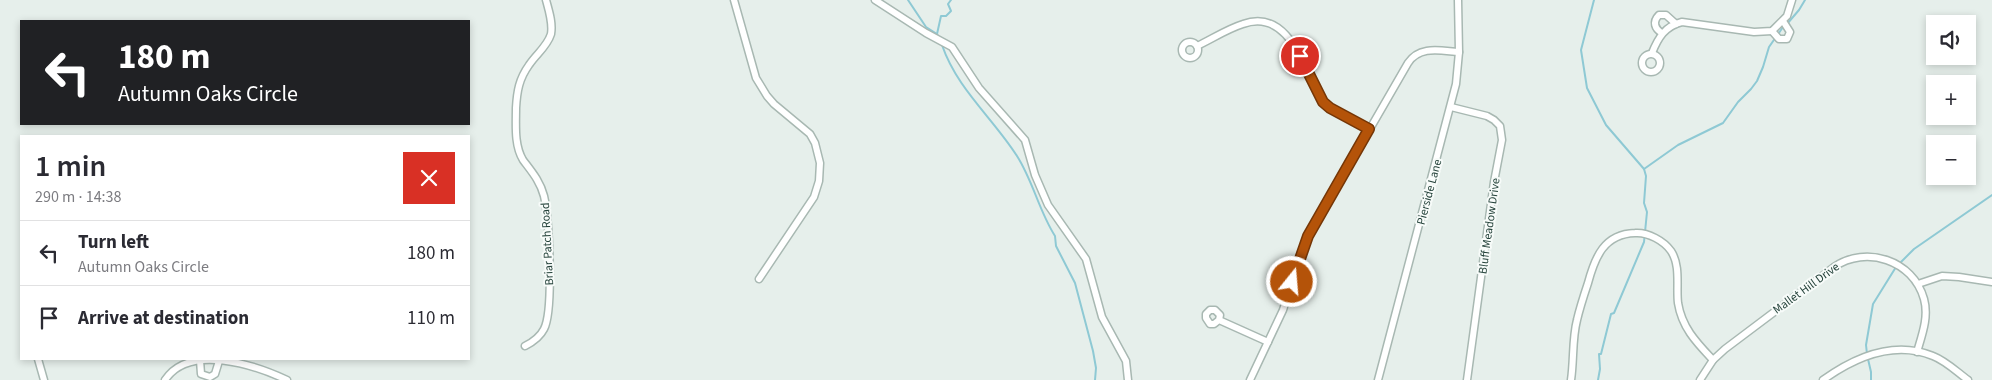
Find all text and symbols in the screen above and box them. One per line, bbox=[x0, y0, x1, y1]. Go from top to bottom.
map controls bbox=[1926, 15, 1976, 185]
button: sound bbox=[1926, 15, 1976, 65]
text: 180 m bbox=[118, 32, 210, 82]
pin bbox=[1279, 35, 1321, 77]
icon: left bbox=[35, 40, 100, 105]
icon: arrive bbox=[1286, 42, 1314, 70]
button: + bbox=[1926, 75, 1976, 125]
text: Autumn Oaks Circle bbox=[118, 78, 298, 110]
button: − bbox=[1926, 135, 1976, 185]
text: 1 min bbox=[35, 145, 106, 188]
button: close bbox=[403, 152, 455, 204]
street label: Pierside Lane bbox=[1413, 157, 1446, 227]
street label: Bluff Meadow Drive bbox=[1474, 177, 1505, 275]
text: 290 m · 14:38 bbox=[35, 186, 122, 208]
street label: Briar Patch Road bbox=[537, 202, 558, 286]
text: Turn left bbox=[78, 229, 149, 256]
icon: left bbox=[35, 239, 63, 267]
text: 180 m bbox=[407, 240, 455, 267]
position arrow bbox=[1265, 255, 1317, 307]
text: Autumn Oaks Circle bbox=[78, 256, 209, 278]
street label: Mallet Hill Drive bbox=[1770, 258, 1843, 318]
icon: arrive bbox=[35, 304, 63, 332]
text: Arrive at destination bbox=[78, 305, 249, 332]
text: 110 m bbox=[407, 305, 455, 332]

